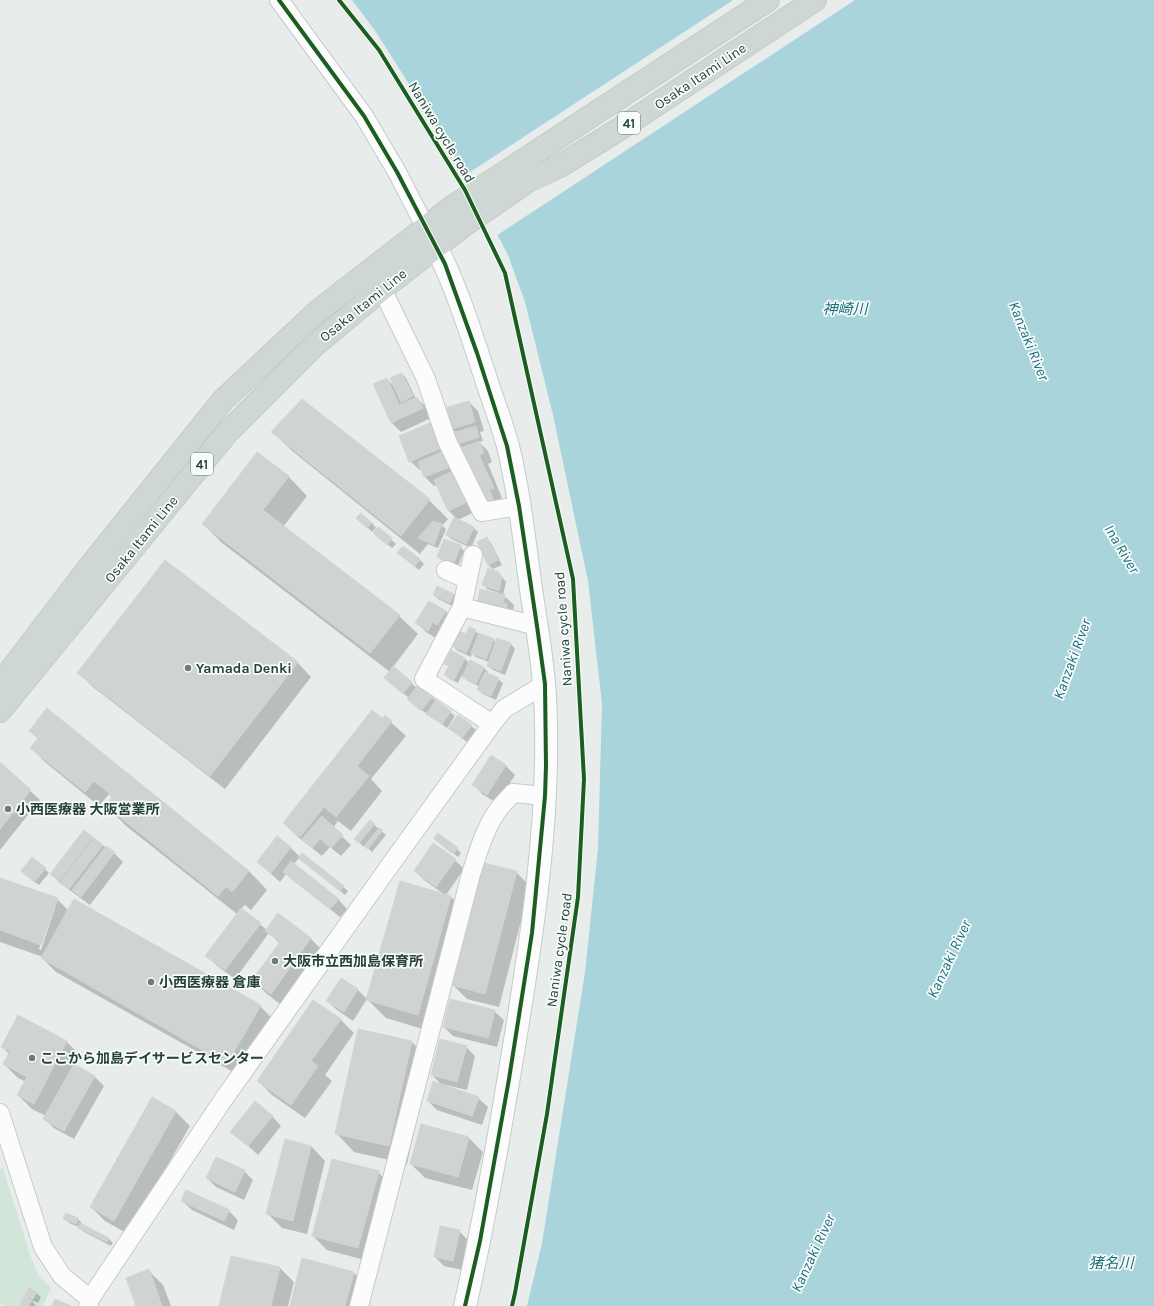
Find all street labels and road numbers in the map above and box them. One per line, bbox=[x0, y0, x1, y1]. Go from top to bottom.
street label: Osaka Itami Line bbox=[651, 39, 749, 113]
street label: Naniwa cycle road bbox=[405, 79, 479, 186]
road number: 41 bbox=[618, 112, 640, 134]
street label: Osaka Itami Line bbox=[316, 265, 410, 346]
road number: 41 bbox=[191, 453, 213, 475]
street label: Osaka Itami Line bbox=[101, 492, 182, 586]
street label: Naniwa cycle road bbox=[551, 571, 576, 687]
street label: Naniwa cycle road bbox=[543, 892, 576, 1008]

